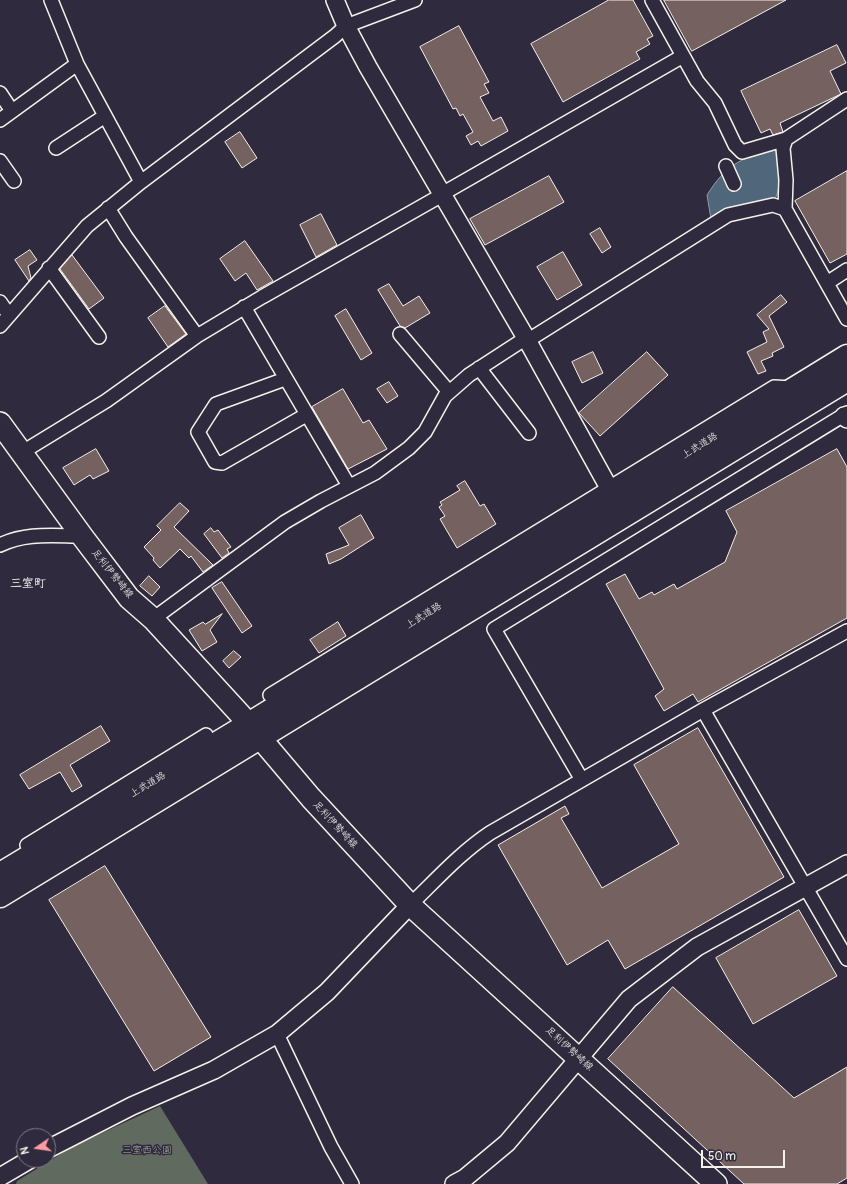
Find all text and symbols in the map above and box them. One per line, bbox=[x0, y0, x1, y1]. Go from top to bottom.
street label: 上武道路 bbox=[680, 430, 720, 462]
street label: 足利伊勢崎線 bbox=[88, 547, 136, 601]
district label: 三室町 bbox=[10, 577, 46, 591]
street label: 上武道路 bbox=[404, 600, 444, 632]
street label: 上武道路 bbox=[128, 770, 168, 800]
street label: 足利伊勢崎線 bbox=[310, 799, 360, 851]
street label: 足利伊勢崎線 bbox=[543, 1024, 595, 1074]
north arrow bbox=[16, 1128, 56, 1168]
scale bar bbox=[703, 1142, 787, 1168]
park label: 三室西公園 bbox=[122, 1144, 172, 1156]
text: N bbox=[18, 1146, 32, 1156]
text: 50 m bbox=[708, 1149, 736, 1164]

